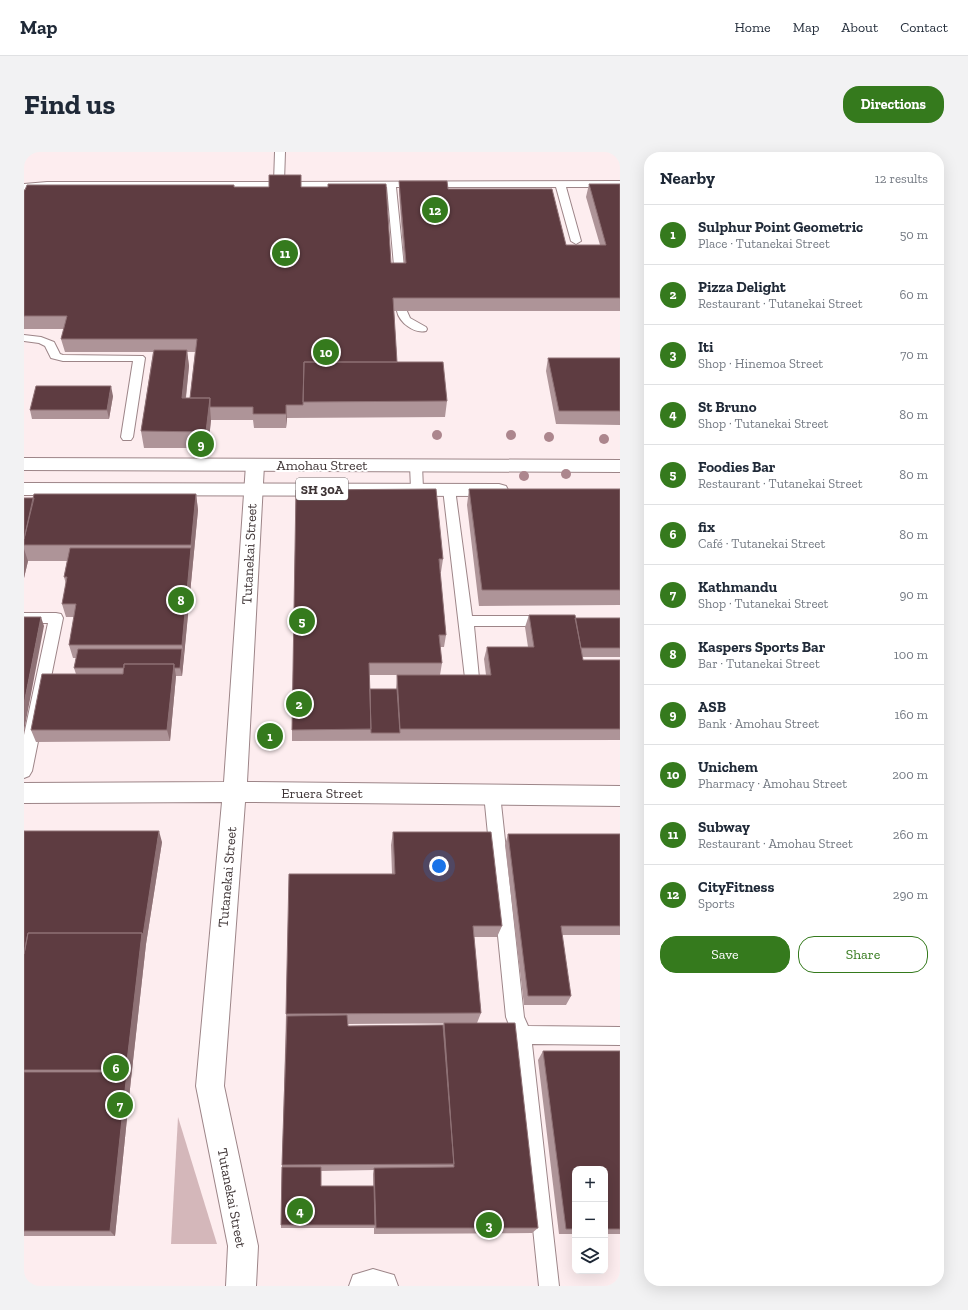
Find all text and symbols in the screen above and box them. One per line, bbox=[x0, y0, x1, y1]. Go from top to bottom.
text: Map bbox=[20, 16, 57, 39]
text: Home bbox=[735, 19, 771, 36]
text: Map bbox=[793, 19, 819, 36]
text: About bbox=[841, 19, 878, 36]
text: Contact bbox=[900, 19, 948, 36]
button: Directions bbox=[843, 86, 944, 123]
text: Find us bbox=[24, 88, 115, 121]
text: Nearby bbox=[660, 168, 715, 188]
text: 12 results bbox=[875, 171, 928, 186]
pin: 12 bbox=[422, 195, 448, 225]
text: Sulphur Point Geometric bbox=[698, 218, 863, 236]
text: 1 bbox=[670, 227, 676, 242]
text: 50 m bbox=[900, 227, 928, 242]
text: Place · Tutanekai Street bbox=[698, 236, 830, 251]
pin: 11 bbox=[272, 238, 298, 268]
text: Pizza Delight bbox=[698, 278, 786, 296]
text: 2 bbox=[670, 287, 676, 302]
text: 60 m bbox=[899, 287, 928, 302]
text: Restaurant · Tutanekai Street bbox=[698, 296, 863, 311]
pin: 10 bbox=[313, 337, 339, 367]
text: Iti bbox=[698, 338, 714, 356]
text: 3 bbox=[670, 347, 676, 362]
text: 70 m bbox=[900, 347, 928, 362]
text: Shop · Hinemoa Street bbox=[698, 356, 823, 371]
text: St Bruno bbox=[698, 398, 757, 416]
text: 4 bbox=[669, 407, 677, 422]
text: 80 m bbox=[899, 407, 928, 422]
text: Shop · Tutanekai Street bbox=[698, 416, 828, 431]
pin: 9 bbox=[188, 429, 214, 459]
street label: Amohau Street bbox=[277, 457, 368, 474]
text: Foodies Bar bbox=[698, 458, 775, 476]
text: 5 bbox=[670, 467, 676, 482]
text: 80 m bbox=[899, 467, 928, 482]
text: Restaurant · Tutanekai Street bbox=[698, 476, 863, 491]
road number: SH 30A bbox=[296, 478, 348, 500]
street label: Tutanekai Street bbox=[238, 502, 261, 605]
text: fix bbox=[698, 518, 715, 536]
text: 6 bbox=[670, 527, 676, 542]
text: 80 m bbox=[899, 527, 928, 542]
text: Café · Tutanekai Street bbox=[698, 536, 825, 551]
text: Kathmandu bbox=[698, 578, 777, 596]
pin: 8 bbox=[168, 585, 194, 615]
text: 7 bbox=[670, 587, 676, 602]
text: 90 m bbox=[899, 587, 928, 602]
text: Shop · Tutanekai Street bbox=[698, 596, 828, 611]
pin: 5 bbox=[289, 606, 315, 636]
text: Kaspers Sports Bar bbox=[698, 638, 825, 656]
text: 8 bbox=[669, 647, 677, 662]
text: 100 m bbox=[894, 647, 928, 662]
text: Bar · Tutanekai Street bbox=[698, 656, 820, 671]
pin: 2 bbox=[286, 689, 312, 719]
text: ASB bbox=[698, 698, 726, 716]
text: 9 bbox=[670, 707, 676, 722]
text: 160 m bbox=[894, 707, 928, 722]
text: Bank · Amohau Street bbox=[698, 716, 819, 731]
pin: 1 bbox=[257, 721, 283, 751]
text: Unichem bbox=[698, 758, 758, 776]
text: 10 bbox=[667, 767, 679, 782]
text: 200 m bbox=[892, 767, 928, 782]
text: Pharmacy · Amohau Street bbox=[698, 776, 847, 791]
street label: Eruera Street bbox=[281, 785, 363, 802]
text: Subway bbox=[698, 818, 750, 836]
street label: Tutanekai Street bbox=[215, 825, 240, 928]
text: 11 bbox=[668, 827, 678, 842]
text: 260 m bbox=[893, 827, 928, 842]
text: Restaurant · Amohau Street bbox=[698, 836, 853, 851]
your location bbox=[429, 856, 449, 876]
text: CityFitness bbox=[698, 878, 774, 896]
text: 12 bbox=[667, 887, 679, 902]
text: 290 m bbox=[893, 887, 928, 902]
text: Sports bbox=[698, 896, 735, 911]
button: Save bbox=[660, 936, 790, 973]
button: Share bbox=[798, 936, 928, 973]
pin: 6 bbox=[103, 1053, 129, 1083]
pin: 7 bbox=[107, 1090, 133, 1120]
street label: Tutanekai Street bbox=[214, 1147, 250, 1250]
map controls bbox=[572, 1166, 608, 1274]
button: + bbox=[572, 1166, 608, 1202]
pin: 4 bbox=[287, 1196, 313, 1226]
button: − bbox=[572, 1202, 608, 1238]
pin: 3 bbox=[476, 1210, 502, 1240]
button: layers bbox=[572, 1238, 608, 1274]

